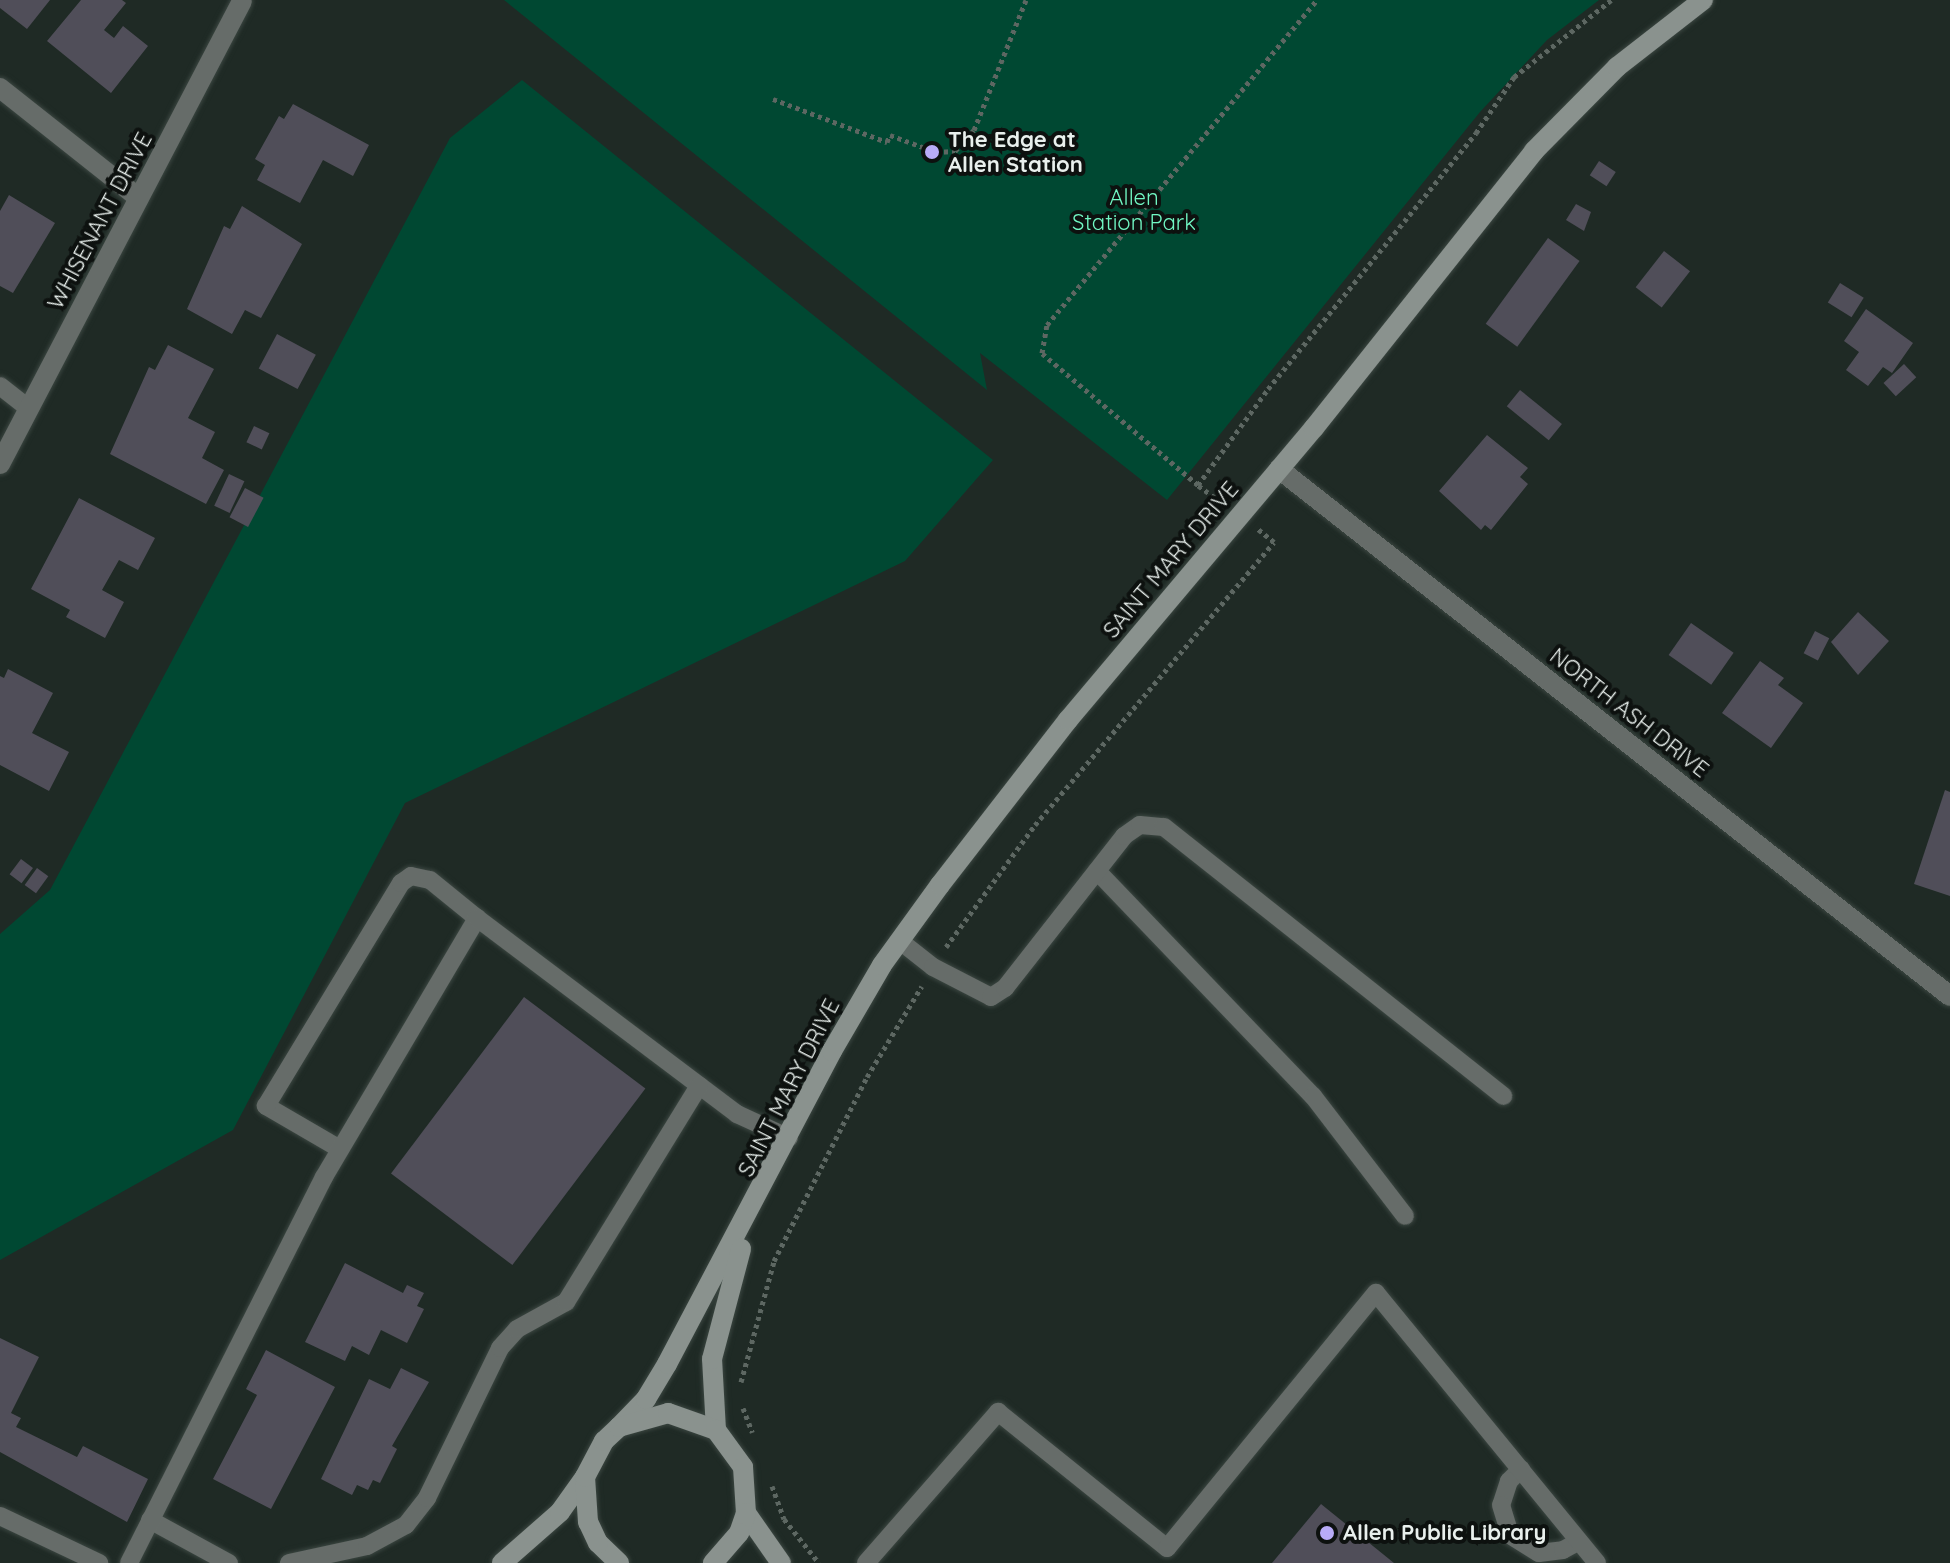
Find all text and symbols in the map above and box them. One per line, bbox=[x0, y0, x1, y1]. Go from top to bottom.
place label: The Edge at Allen Station bbox=[948, 126, 1083, 178]
street label: WHISENANT DRIVE bbox=[42, 128, 158, 314]
marker: The Edge at Allen Station bbox=[923, 143, 941, 161]
park label: Allen Station Park bbox=[1072, 184, 1196, 236]
street label: SAINT MARY DRIVE bbox=[1098, 477, 1244, 643]
street label: NORTH ASH DRIVE bbox=[1544, 643, 1714, 783]
street label: SAINT MARY DRIVE bbox=[733, 995, 845, 1181]
place label: Allen Public Library bbox=[1343, 1520, 1547, 1546]
marker: Allen Public Library bbox=[1318, 1524, 1336, 1542]

